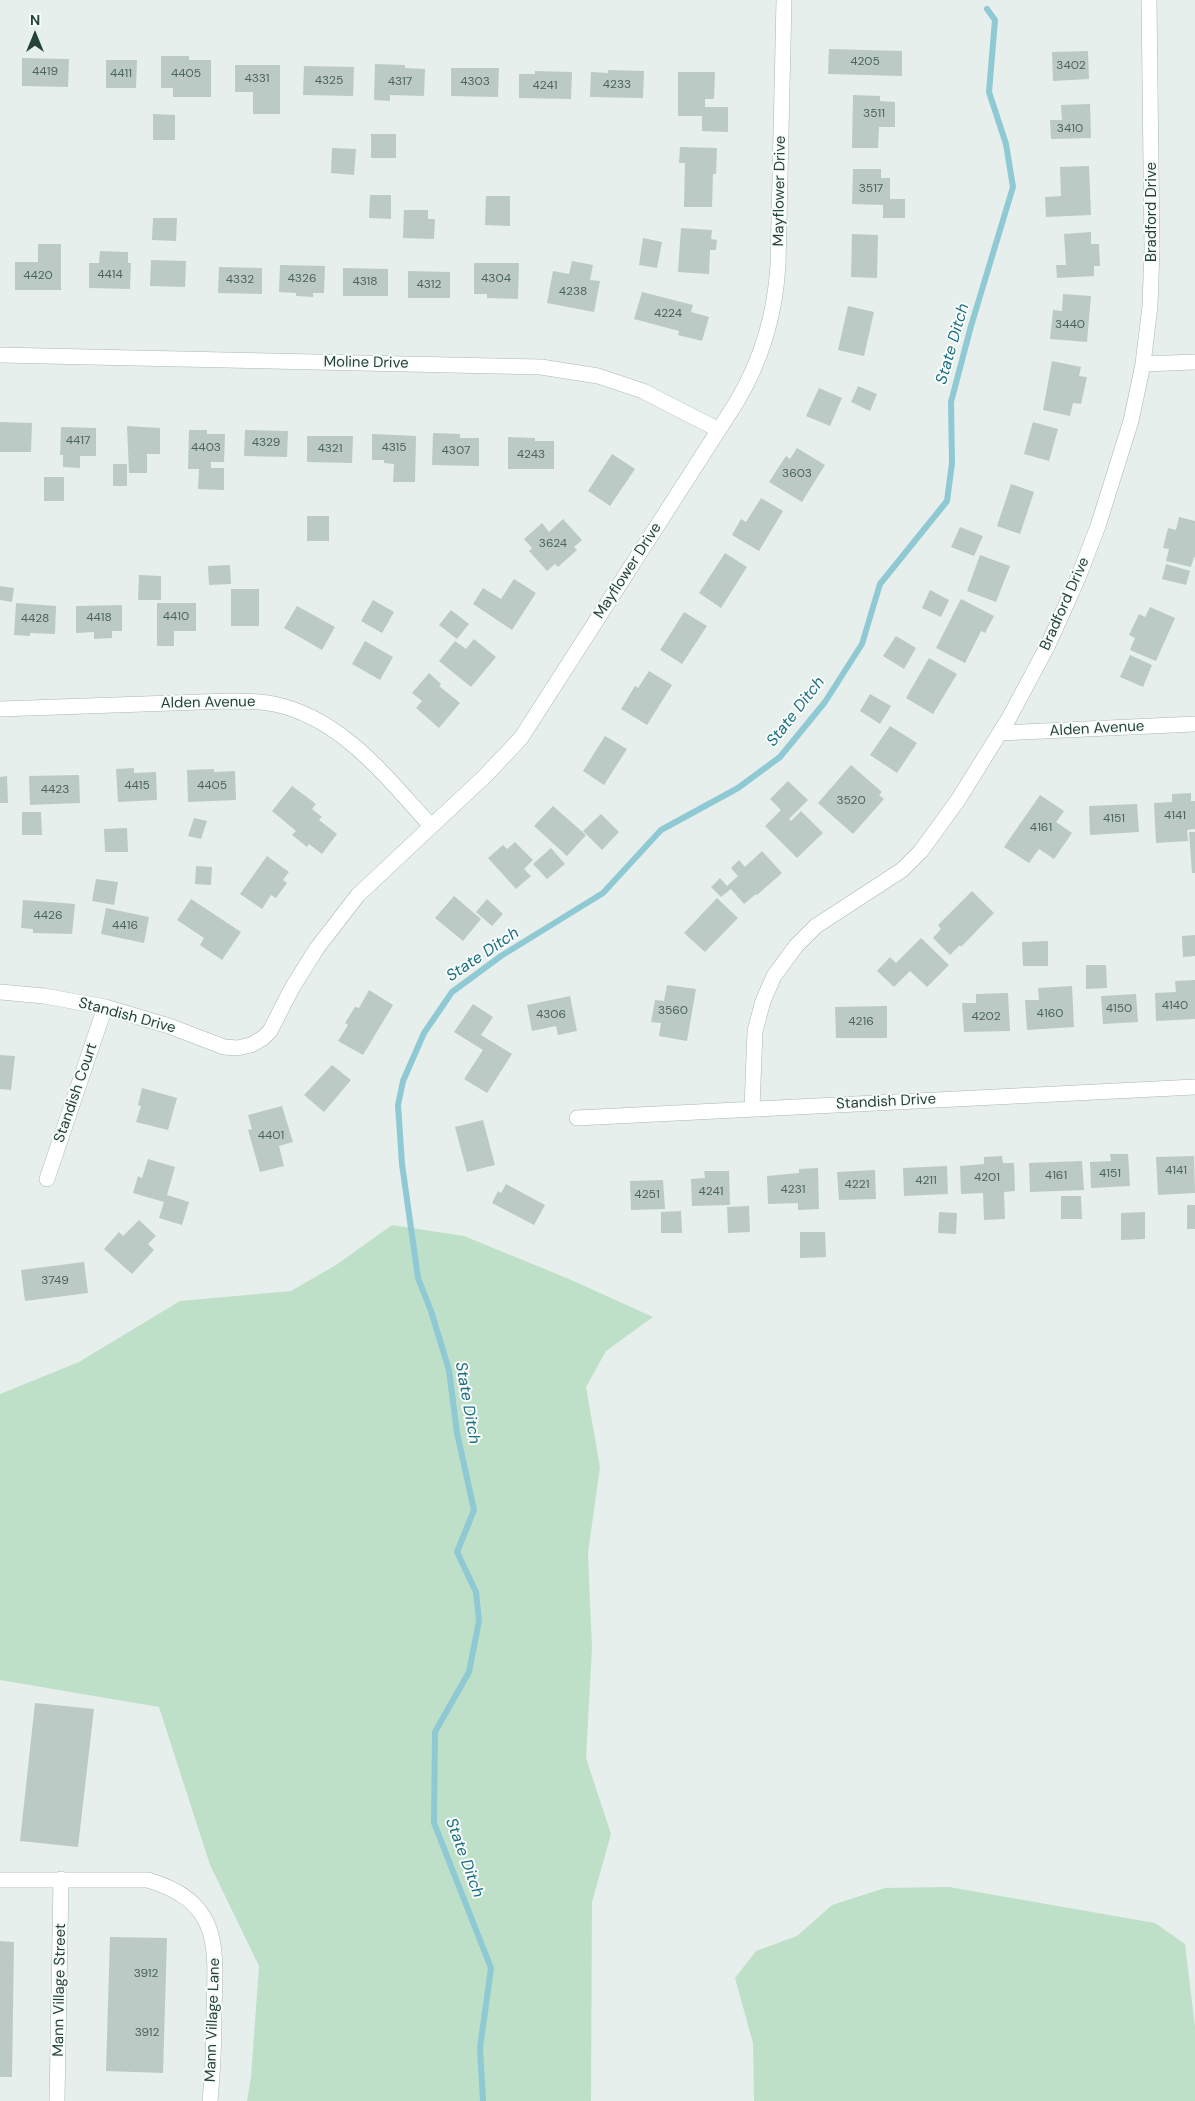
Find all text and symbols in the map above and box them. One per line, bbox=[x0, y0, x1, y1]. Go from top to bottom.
north arrow bbox=[10, 10, 60, 60]
text: N bbox=[30, 11, 40, 29]
house number: 4205 bbox=[850, 55, 880, 69]
house number: 3402 bbox=[1056, 59, 1086, 73]
house number: 4419 bbox=[32, 65, 58, 79]
house number: 4411 bbox=[110, 67, 132, 81]
house number: 4405 bbox=[171, 67, 201, 81]
house number: 4331 bbox=[244, 72, 270, 86]
house number: 4325 bbox=[315, 74, 343, 88]
house number: 4317 bbox=[388, 75, 412, 89]
house number: 4303 bbox=[460, 75, 490, 89]
house number: 4233 bbox=[603, 78, 631, 92]
house number: 4241 bbox=[532, 79, 558, 93]
house number: 3511 bbox=[863, 107, 885, 121]
house number: 3410 bbox=[1057, 122, 1083, 136]
street label: Mayflower Drive bbox=[770, 136, 790, 246]
street label: Bradford Drive bbox=[1143, 162, 1161, 262]
house number: 3517 bbox=[859, 182, 883, 196]
house number: 4414 bbox=[97, 268, 123, 282]
house number: 4420 bbox=[23, 269, 53, 283]
house number: 4326 bbox=[288, 272, 316, 286]
house number: 4304 bbox=[481, 272, 511, 286]
house number: 4332 bbox=[226, 273, 254, 287]
house number: 4318 bbox=[352, 275, 378, 289]
house number: 4312 bbox=[417, 278, 441, 292]
house number: 4238 bbox=[559, 285, 587, 299]
water label: State Ditch bbox=[932, 301, 974, 387]
house number: 4224 bbox=[654, 307, 682, 321]
house number: 3440 bbox=[1055, 318, 1085, 332]
street label: Moline Drive bbox=[323, 353, 409, 373]
house number: 4417 bbox=[66, 434, 90, 448]
house number: 4329 bbox=[252, 436, 280, 450]
house number: 4403 bbox=[191, 441, 221, 455]
house number: 4315 bbox=[381, 441, 407, 455]
house number: 4321 bbox=[317, 442, 343, 456]
house number: 4307 bbox=[442, 444, 470, 458]
house number: 4243 bbox=[517, 448, 545, 462]
house number: 3603 bbox=[782, 467, 812, 481]
street label: Mayflower Drive bbox=[590, 520, 666, 622]
house number: 3624 bbox=[539, 537, 567, 551]
street label: Bradford Drive bbox=[1036, 555, 1094, 653]
house number: 4410 bbox=[163, 610, 189, 624]
house number: 4418 bbox=[86, 611, 112, 625]
house number: 4428 bbox=[21, 612, 49, 626]
water label: State Ditch bbox=[763, 673, 829, 751]
street label: Alden Avenue bbox=[160, 693, 256, 713]
street label: Alden Avenue bbox=[1049, 718, 1145, 740]
house number: 4415 bbox=[124, 779, 150, 793]
house number: 4405 bbox=[197, 779, 227, 793]
house number: 4423 bbox=[41, 783, 69, 797]
house number: 3520 bbox=[836, 794, 866, 808]
house number: 4141 bbox=[1164, 809, 1186, 823]
house number: 4151 bbox=[1103, 812, 1125, 826]
house number: 4161 bbox=[1030, 821, 1052, 835]
house number: 4426 bbox=[33, 909, 63, 923]
house number: 4416 bbox=[112, 919, 138, 933]
water label: State Ditch bbox=[443, 924, 523, 986]
street label: Standish Drive bbox=[76, 994, 178, 1038]
house number: 4140 bbox=[1162, 999, 1188, 1013]
house number: 4150 bbox=[1106, 1002, 1132, 1016]
house number: 3560 bbox=[658, 1004, 688, 1018]
house number: 4160 bbox=[1037, 1007, 1063, 1021]
house number: 4306 bbox=[536, 1008, 566, 1022]
house number: 4202 bbox=[971, 1010, 1001, 1024]
house number: 4216 bbox=[848, 1015, 874, 1029]
street label: Standish Court bbox=[51, 1041, 101, 1145]
street label: Standish Drive bbox=[836, 1090, 936, 1114]
house number: 4401 bbox=[258, 1129, 284, 1143]
house number: 4141 bbox=[1165, 1164, 1187, 1178]
house number: 4151 bbox=[1099, 1167, 1121, 1181]
house number: 4161 bbox=[1045, 1169, 1067, 1183]
house number: 4201 bbox=[974, 1171, 1000, 1185]
house number: 4211 bbox=[915, 1174, 937, 1188]
house number: 4221 bbox=[845, 1178, 869, 1192]
house number: 4231 bbox=[781, 1183, 805, 1197]
house number: 4241 bbox=[698, 1185, 724, 1199]
house number: 4251 bbox=[634, 1188, 660, 1202]
house number: 3749 bbox=[41, 1274, 69, 1288]
water label: State Ditch bbox=[450, 1360, 484, 1446]
water label: State Ditch bbox=[441, 1816, 487, 1900]
street label: Mann Village Street bbox=[50, 1923, 70, 2057]
street label: Mann Village Lane bbox=[202, 1958, 224, 2082]
house number: 3912 bbox=[134, 1967, 158, 1981]
house number: 3912 bbox=[135, 2026, 159, 2040]

